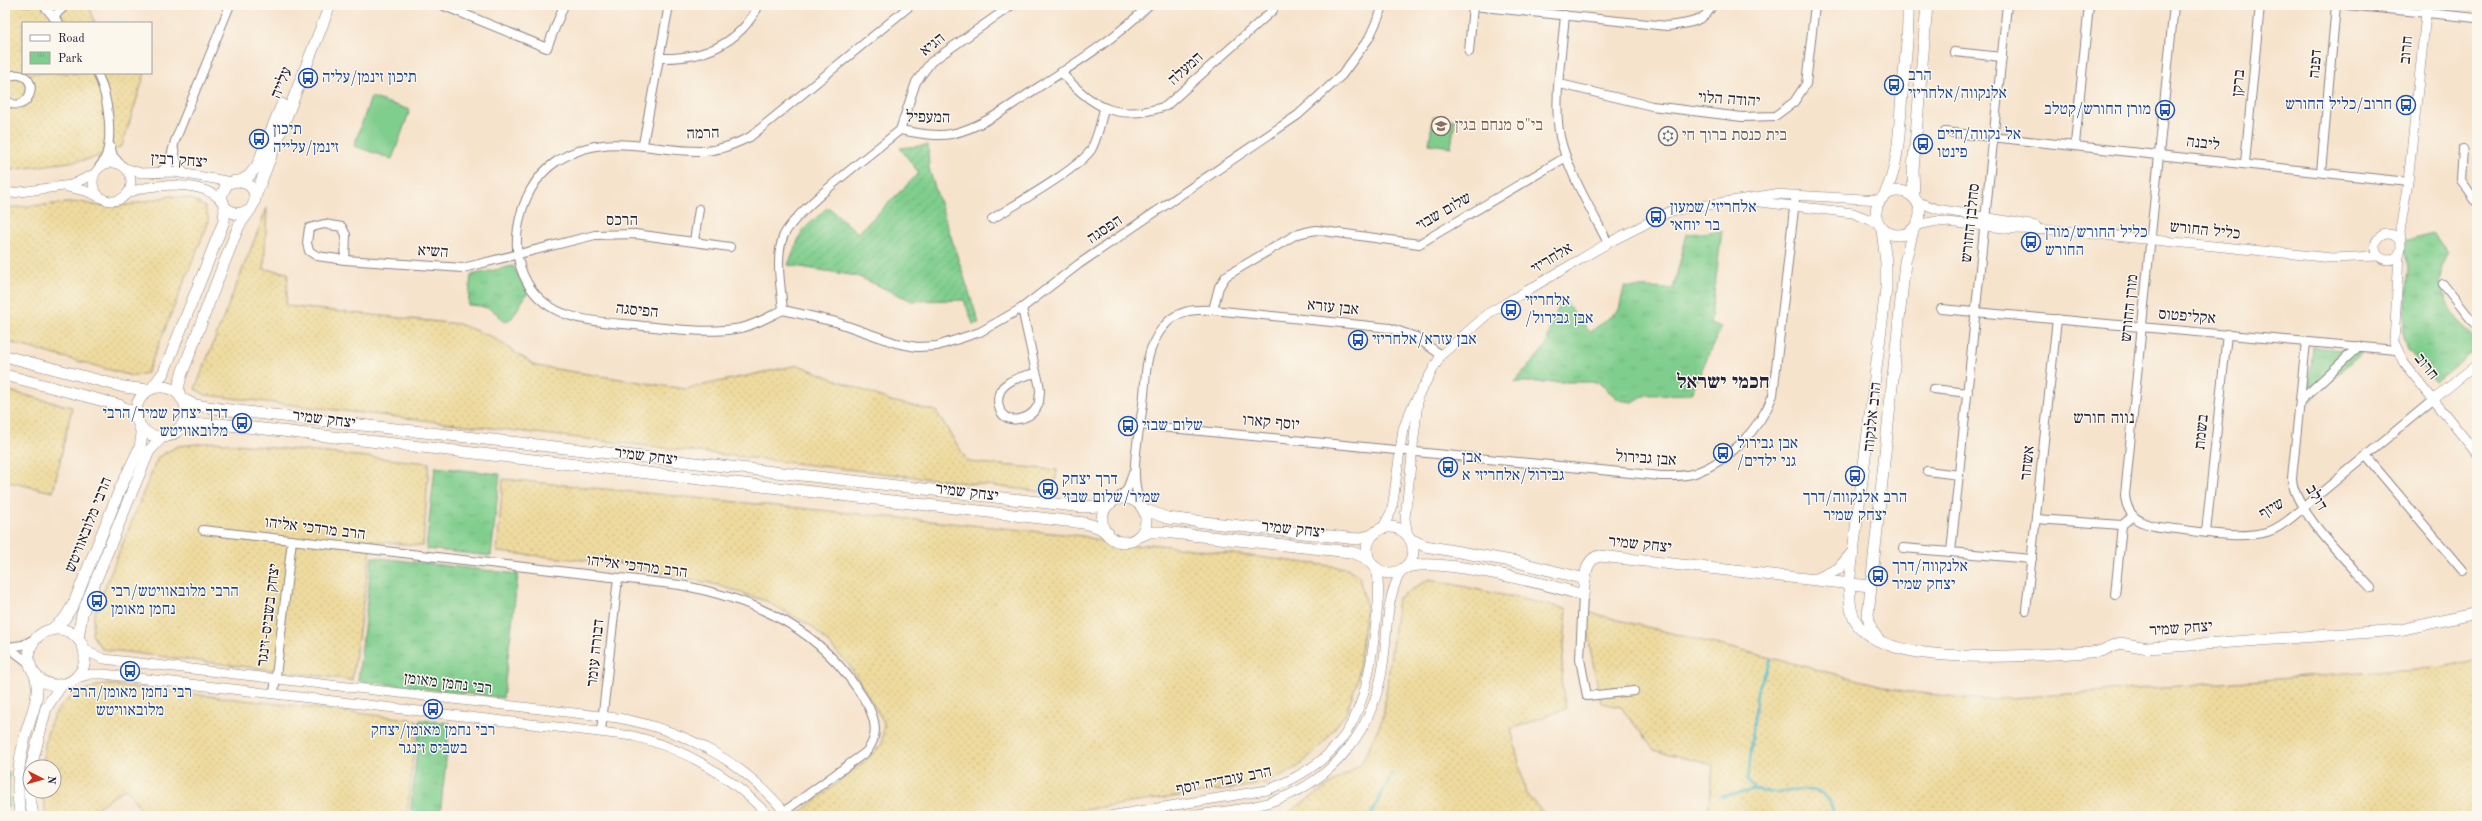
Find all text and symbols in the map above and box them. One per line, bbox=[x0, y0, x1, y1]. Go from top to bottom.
legend bbox=[22, 22, 152, 74]
street label: הגיא bbox=[918, 30, 948, 60]
text: Road bbox=[58, 33, 85, 45]
street label: חרוב bbox=[2398, 35, 2416, 65]
street label: המעלה bbox=[1164, 48, 1207, 89]
street label: דפנה bbox=[2307, 49, 2325, 79]
text: Park bbox=[58, 53, 83, 65]
street label: עלייה bbox=[267, 64, 296, 101]
bus stop icon: תיכון זינמן/עליה bbox=[297, 67, 319, 89]
place label: תיכון זינמן/עליה bbox=[322, 68, 417, 86]
place label: הרב אלנקווה/אלחריזי bbox=[1908, 68, 2007, 102]
street label: ברקן bbox=[2230, 69, 2248, 97]
bus stop icon: הרב אלנקווה/אלחריזי bbox=[1883, 74, 1905, 96]
street label: יהודה הלוי bbox=[1697, 88, 1761, 110]
bus stop icon: חרוב/כליל החורש bbox=[2395, 94, 2417, 116]
place label: חרוב/כליל החורש bbox=[2285, 95, 2392, 113]
bus stop icon: מורן החורש/קטלב bbox=[2154, 99, 2176, 121]
place label: מורן החורש/קטלב bbox=[2044, 100, 2151, 118]
street label: המעפיל bbox=[906, 108, 950, 126]
school or university icon: בי"ס מנחם בגין bbox=[1430, 115, 1452, 137]
place label: בי"ס מנחם בגין bbox=[1455, 118, 1543, 134]
place label: תיכון זינמן/עלייה bbox=[273, 122, 339, 156]
street label: הרמה bbox=[686, 125, 720, 143]
synagogue icon: בית כנסת ברוך חי bbox=[1657, 125, 1679, 147]
place label: אל נקווה/חיים פינטו bbox=[1937, 125, 2021, 161]
bus stop icon: תיכון זינמן/עלייה bbox=[248, 128, 270, 150]
place label: בית כנסת ברוך חי bbox=[1682, 128, 1787, 144]
street label: ליבנה bbox=[2185, 132, 2221, 154]
bus stop icon: אל נקווה/חיים פינטו bbox=[1912, 133, 1934, 155]
street label: יצחק רבין bbox=[150, 151, 208, 171]
street label: סחלבן החורש bbox=[1957, 182, 1983, 263]
street label: שלום שבזי bbox=[1413, 188, 1475, 234]
place label: אלחריזי/שמעון בר יוחאי bbox=[1670, 198, 1757, 234]
bus stop icon: אלחריזי/שמעון בר יוחאי bbox=[1645, 206, 1667, 228]
street label: הרכס bbox=[606, 213, 638, 229]
street label: הפסגה bbox=[1085, 213, 1125, 247]
street label: כליל החורש bbox=[2169, 217, 2241, 243]
place label: כליל החורש/מורן החורש bbox=[2045, 223, 2148, 259]
bus stop icon: כליל החורש/מורן החורש bbox=[2020, 231, 2042, 253]
street label: אלחריזי bbox=[1527, 239, 1576, 278]
street label: השיא bbox=[417, 243, 449, 261]
street label: מורן החורש bbox=[2118, 273, 2142, 343]
place label: אלחריזי /אבן גבירול bbox=[1525, 291, 1594, 327]
street label: אבן עזרא bbox=[1306, 297, 1360, 319]
bus stop icon: אלחריזי /אבן גבירול bbox=[1500, 299, 1522, 321]
street label: הפיסגה bbox=[615, 301, 659, 321]
street label: אקליפטוס bbox=[2158, 305, 2217, 327]
bus stop icon: אבן עזרא/אלחריזי bbox=[1347, 329, 1369, 351]
place label: אבן עזרא/אלחריזי bbox=[1372, 330, 1477, 348]
street label: חרוב bbox=[2411, 351, 2441, 383]
district label: חכמי ישראל bbox=[1677, 372, 1770, 393]
street label: הרב אלנקוה bbox=[1859, 381, 1885, 453]
place label: דרך יצחק שמיר/הרבי מלובאוויטש bbox=[102, 406, 228, 440]
street label: יצחק שמיר bbox=[292, 408, 356, 432]
district label: נווה חורש bbox=[2073, 410, 2135, 427]
bus stop icon: דרך יצחק שמיר/הרבי מלובאוויטש bbox=[231, 412, 253, 434]
street label: יוסף קארו bbox=[1242, 413, 1300, 433]
street label: בשמת bbox=[2192, 413, 2212, 450]
bus stop icon: שלום שבזי bbox=[1117, 415, 1139, 437]
place label: שלום שבזי bbox=[1142, 416, 1203, 434]
place label: אבן גבירול /גני ילדים bbox=[1737, 434, 1798, 470]
bus stop icon: אבן גבירול /גני ילדים bbox=[1712, 442, 1734, 464]
street label: יצחק שמיר bbox=[614, 445, 678, 469]
street label: אשחר bbox=[2018, 445, 2038, 481]
street label: אבן גבירול bbox=[1615, 447, 1677, 469]
place label: אבן גבירול/אלחריזי א bbox=[1462, 450, 1565, 484]
bus stop icon: אבן גבירול/אלחריזי א bbox=[1437, 456, 1459, 478]
bus stop icon: הרב אלנקווה/דרך יצחק שמיר bbox=[1844, 465, 1866, 487]
place label: דרך יצחק שמיר/שלום שבזי bbox=[1062, 472, 1160, 506]
street label: הרבי מלובאוויטש bbox=[61, 474, 115, 575]
bus stop icon: דרך יצחק שמיר/שלום שבזי bbox=[1037, 478, 1059, 500]
street label: יצחק שמיר bbox=[935, 481, 999, 505]
street label: דולב bbox=[2302, 481, 2332, 514]
place label: הרב אלנקווה/דרך יצחק שמיר bbox=[1803, 488, 1907, 524]
street label: שיזף bbox=[2257, 495, 2287, 523]
street label: הרב מרדכי אליהו bbox=[264, 513, 367, 543]
street label: יצחק שמיר bbox=[1261, 519, 1325, 541]
street label: יצחק שמיר bbox=[1608, 534, 1672, 556]
street label: הרב מרדכי אליהו bbox=[586, 551, 689, 581]
place label: אלנקווה/דרך יצחק שמיר bbox=[1892, 557, 1968, 593]
street label: יצחק בשביס-זינגר bbox=[255, 563, 283, 667]
bus stop icon: אלנקווה/דרך יצחק שמיר bbox=[1867, 565, 1889, 587]
place label: הרבי מלובאוויטש/רבי נחמן מאומן bbox=[111, 582, 239, 618]
bus stop icon: הרבי מלובאוויטש/רבי נחמן מאומן bbox=[86, 590, 108, 612]
street label: דבורה עומר bbox=[584, 618, 608, 688]
street label: יצחק שמיר bbox=[2149, 619, 2213, 639]
bus stop icon: רבי נחמן מאומן/הרבי מלובאוויטש bbox=[119, 660, 141, 682]
street label: רבי נחמן מאומן bbox=[403, 671, 493, 697]
place label: רבי נחמן מאומן/הרבי מלובאוויטש bbox=[68, 685, 192, 719]
bus stop icon: רבי נחמן מאומן/יצחק בשביס זינגר bbox=[422, 698, 444, 720]
place label: רבי נחמן מאומן/יצחק בשביס זינגר bbox=[371, 723, 495, 757]
north arrow bbox=[22, 759, 62, 799]
street label: הרב עובדיה יוסף bbox=[1175, 764, 1273, 798]
text: N bbox=[44, 775, 56, 785]

